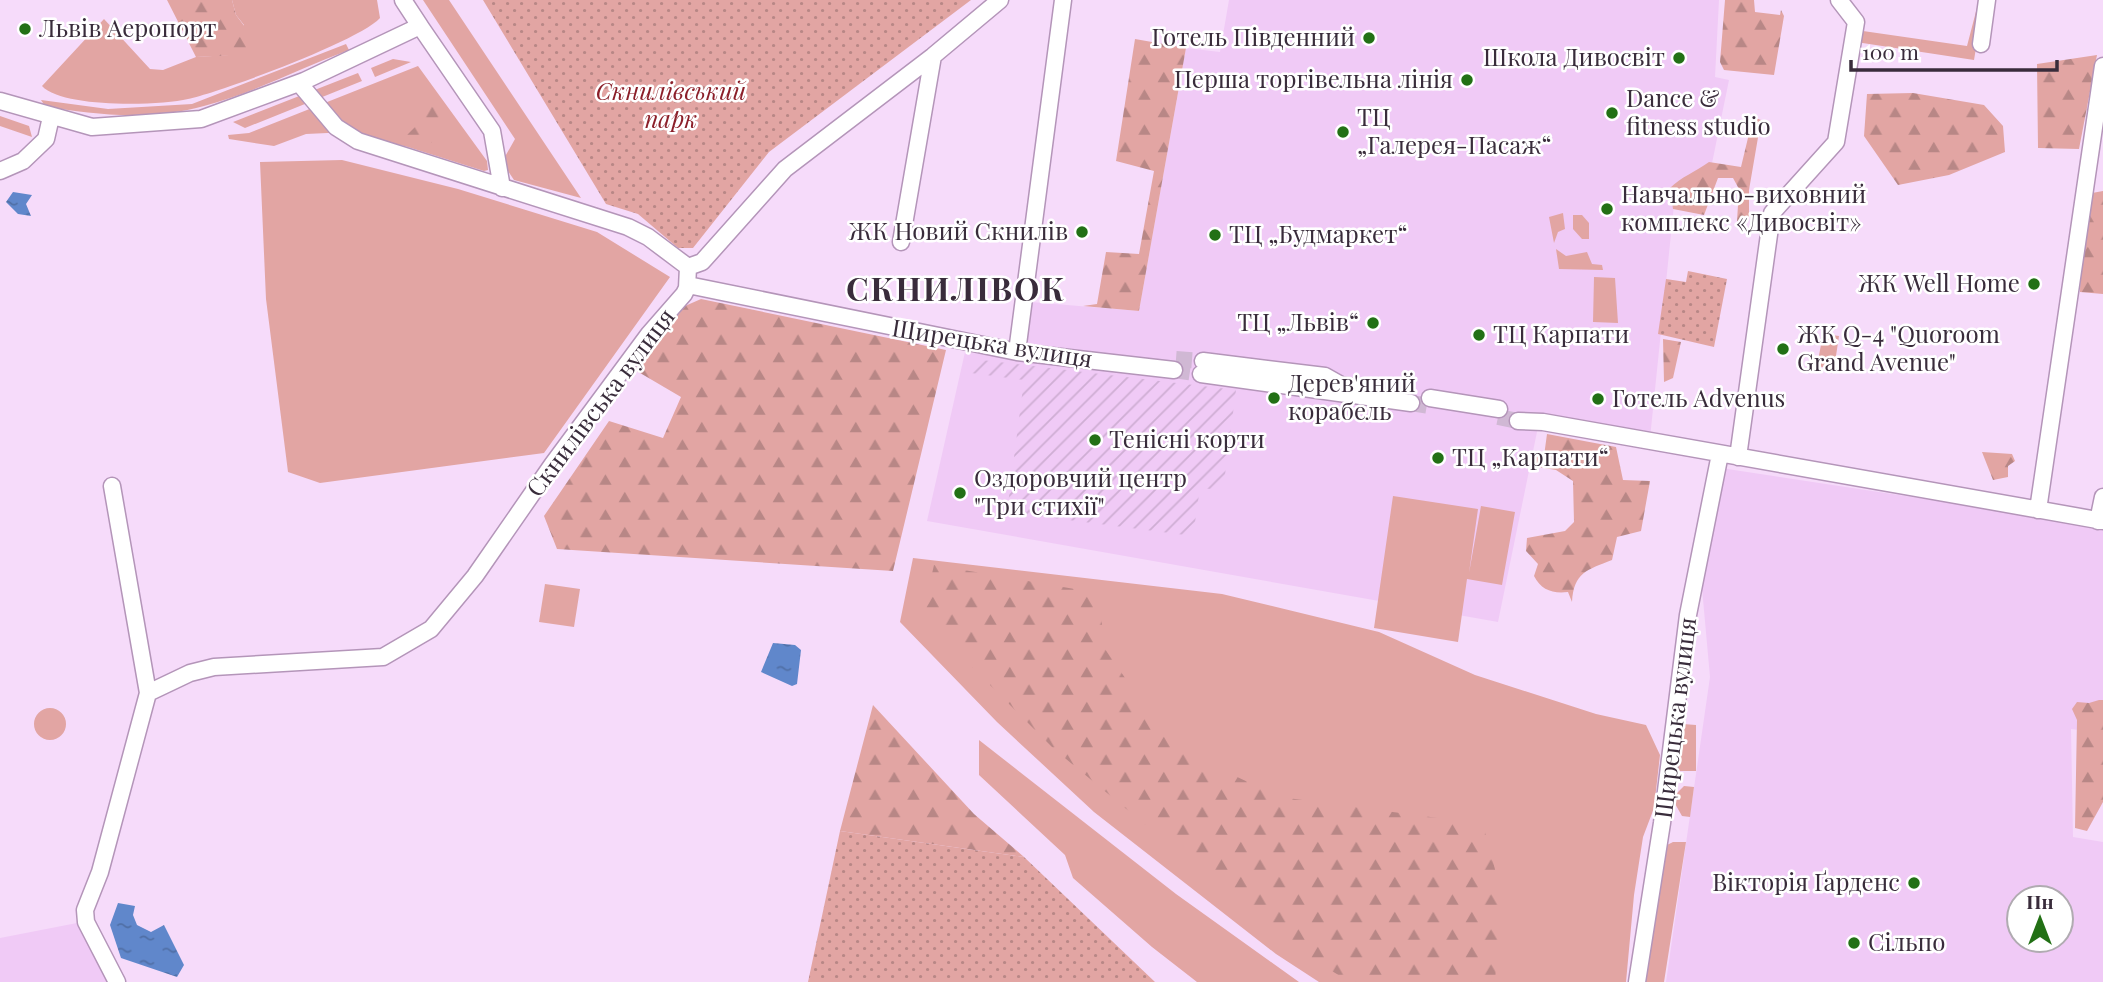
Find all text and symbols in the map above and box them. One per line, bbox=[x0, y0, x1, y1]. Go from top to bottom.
place label: Львів Аеропорт bbox=[38, 11, 216, 43]
place label: Готель Південний bbox=[1152, 20, 1355, 52]
marker: Львів Аеропорт bbox=[17, 21, 33, 37]
scale bar bbox=[1851, 28, 2058, 72]
marker: Готель Південний bbox=[1361, 30, 1377, 46]
text: 100 m bbox=[1862, 37, 1919, 65]
place label: Школа Дивосвіт bbox=[1483, 40, 1665, 72]
marker: Школа Дивосвіт bbox=[1671, 50, 1687, 66]
place label: Перша торгівельна лінія bbox=[1174, 62, 1453, 94]
marker: Перша торгівельна лінія bbox=[1459, 72, 1475, 88]
park label: Скнилівський парк bbox=[596, 74, 747, 134]
place label: Dance & fitness studio bbox=[1626, 81, 1771, 141]
place label: ТЦ „Галерея-Пасаж“ bbox=[1357, 100, 1552, 160]
marker: Dance & fitness studio bbox=[1604, 105, 1620, 121]
marker: ТЦ „Галерея-Пасаж“ bbox=[1335, 124, 1351, 140]
place label: Навчально-виховний комплекс «Дивосвіт» bbox=[1621, 177, 1866, 237]
marker: Навчально-виховний комплекс «Дивосвіт» bbox=[1599, 201, 1615, 217]
place label: ЖК Новий Скнилів bbox=[849, 214, 1068, 246]
place label: ТЦ „Будмаркет“ bbox=[1229, 217, 1408, 249]
marker: ЖК Новий Скнилів bbox=[1074, 224, 1090, 240]
marker: ТЦ „Будмаркет“ bbox=[1207, 227, 1223, 243]
district label: СКНИЛІВОК bbox=[846, 266, 1066, 309]
place label: ЖК Well Home bbox=[1858, 266, 2020, 298]
marker: ЖК Well Home bbox=[2026, 276, 2042, 292]
street label: Скнилівська вулиця bbox=[518, 301, 681, 502]
place label: ТЦ „Львів“ bbox=[1237, 305, 1359, 337]
street label: Щирецька вулиця bbox=[890, 310, 1095, 374]
marker: ТЦ „Львів“ bbox=[1365, 315, 1381, 331]
place label: ТЦ Карпати bbox=[1493, 317, 1629, 349]
place label: ЖК Q-4 "Quoroom Grand Avenue" bbox=[1797, 317, 2000, 377]
marker: ТЦ Карпати bbox=[1471, 327, 1487, 343]
marker: ЖК Q-4 "Quoroom Grand Avenue" bbox=[1775, 341, 1791, 357]
place label: Дерев'яний корабель bbox=[1288, 366, 1416, 426]
place label: Готель Advenus bbox=[1612, 381, 1785, 413]
marker: Дерев'яний корабель bbox=[1266, 390, 1282, 406]
marker: Готель Advenus bbox=[1590, 391, 1606, 407]
place label: Тенісні корти bbox=[1109, 422, 1265, 454]
marker: Тенісні корти bbox=[1087, 432, 1103, 448]
place label: ТЦ „Карпати“ bbox=[1452, 440, 1609, 472]
marker: ТЦ „Карпати“ bbox=[1430, 450, 1446, 466]
place label: Оздоровчий центр "Три стихії" bbox=[974, 461, 1187, 521]
marker: Оздоровчий центр "Три стихії" bbox=[952, 485, 968, 501]
street label: Щирецька вулиця bbox=[1646, 615, 1702, 820]
place label: Вікторія Ґарденс bbox=[1712, 865, 1900, 897]
marker: Вікторія Ґарденс bbox=[1906, 875, 1922, 891]
north arrow bbox=[2005, 884, 2075, 954]
text: Пн bbox=[2026, 888, 2054, 914]
place label: Сільпо bbox=[1868, 925, 1945, 957]
marker: Сільпо bbox=[1846, 935, 1862, 951]

